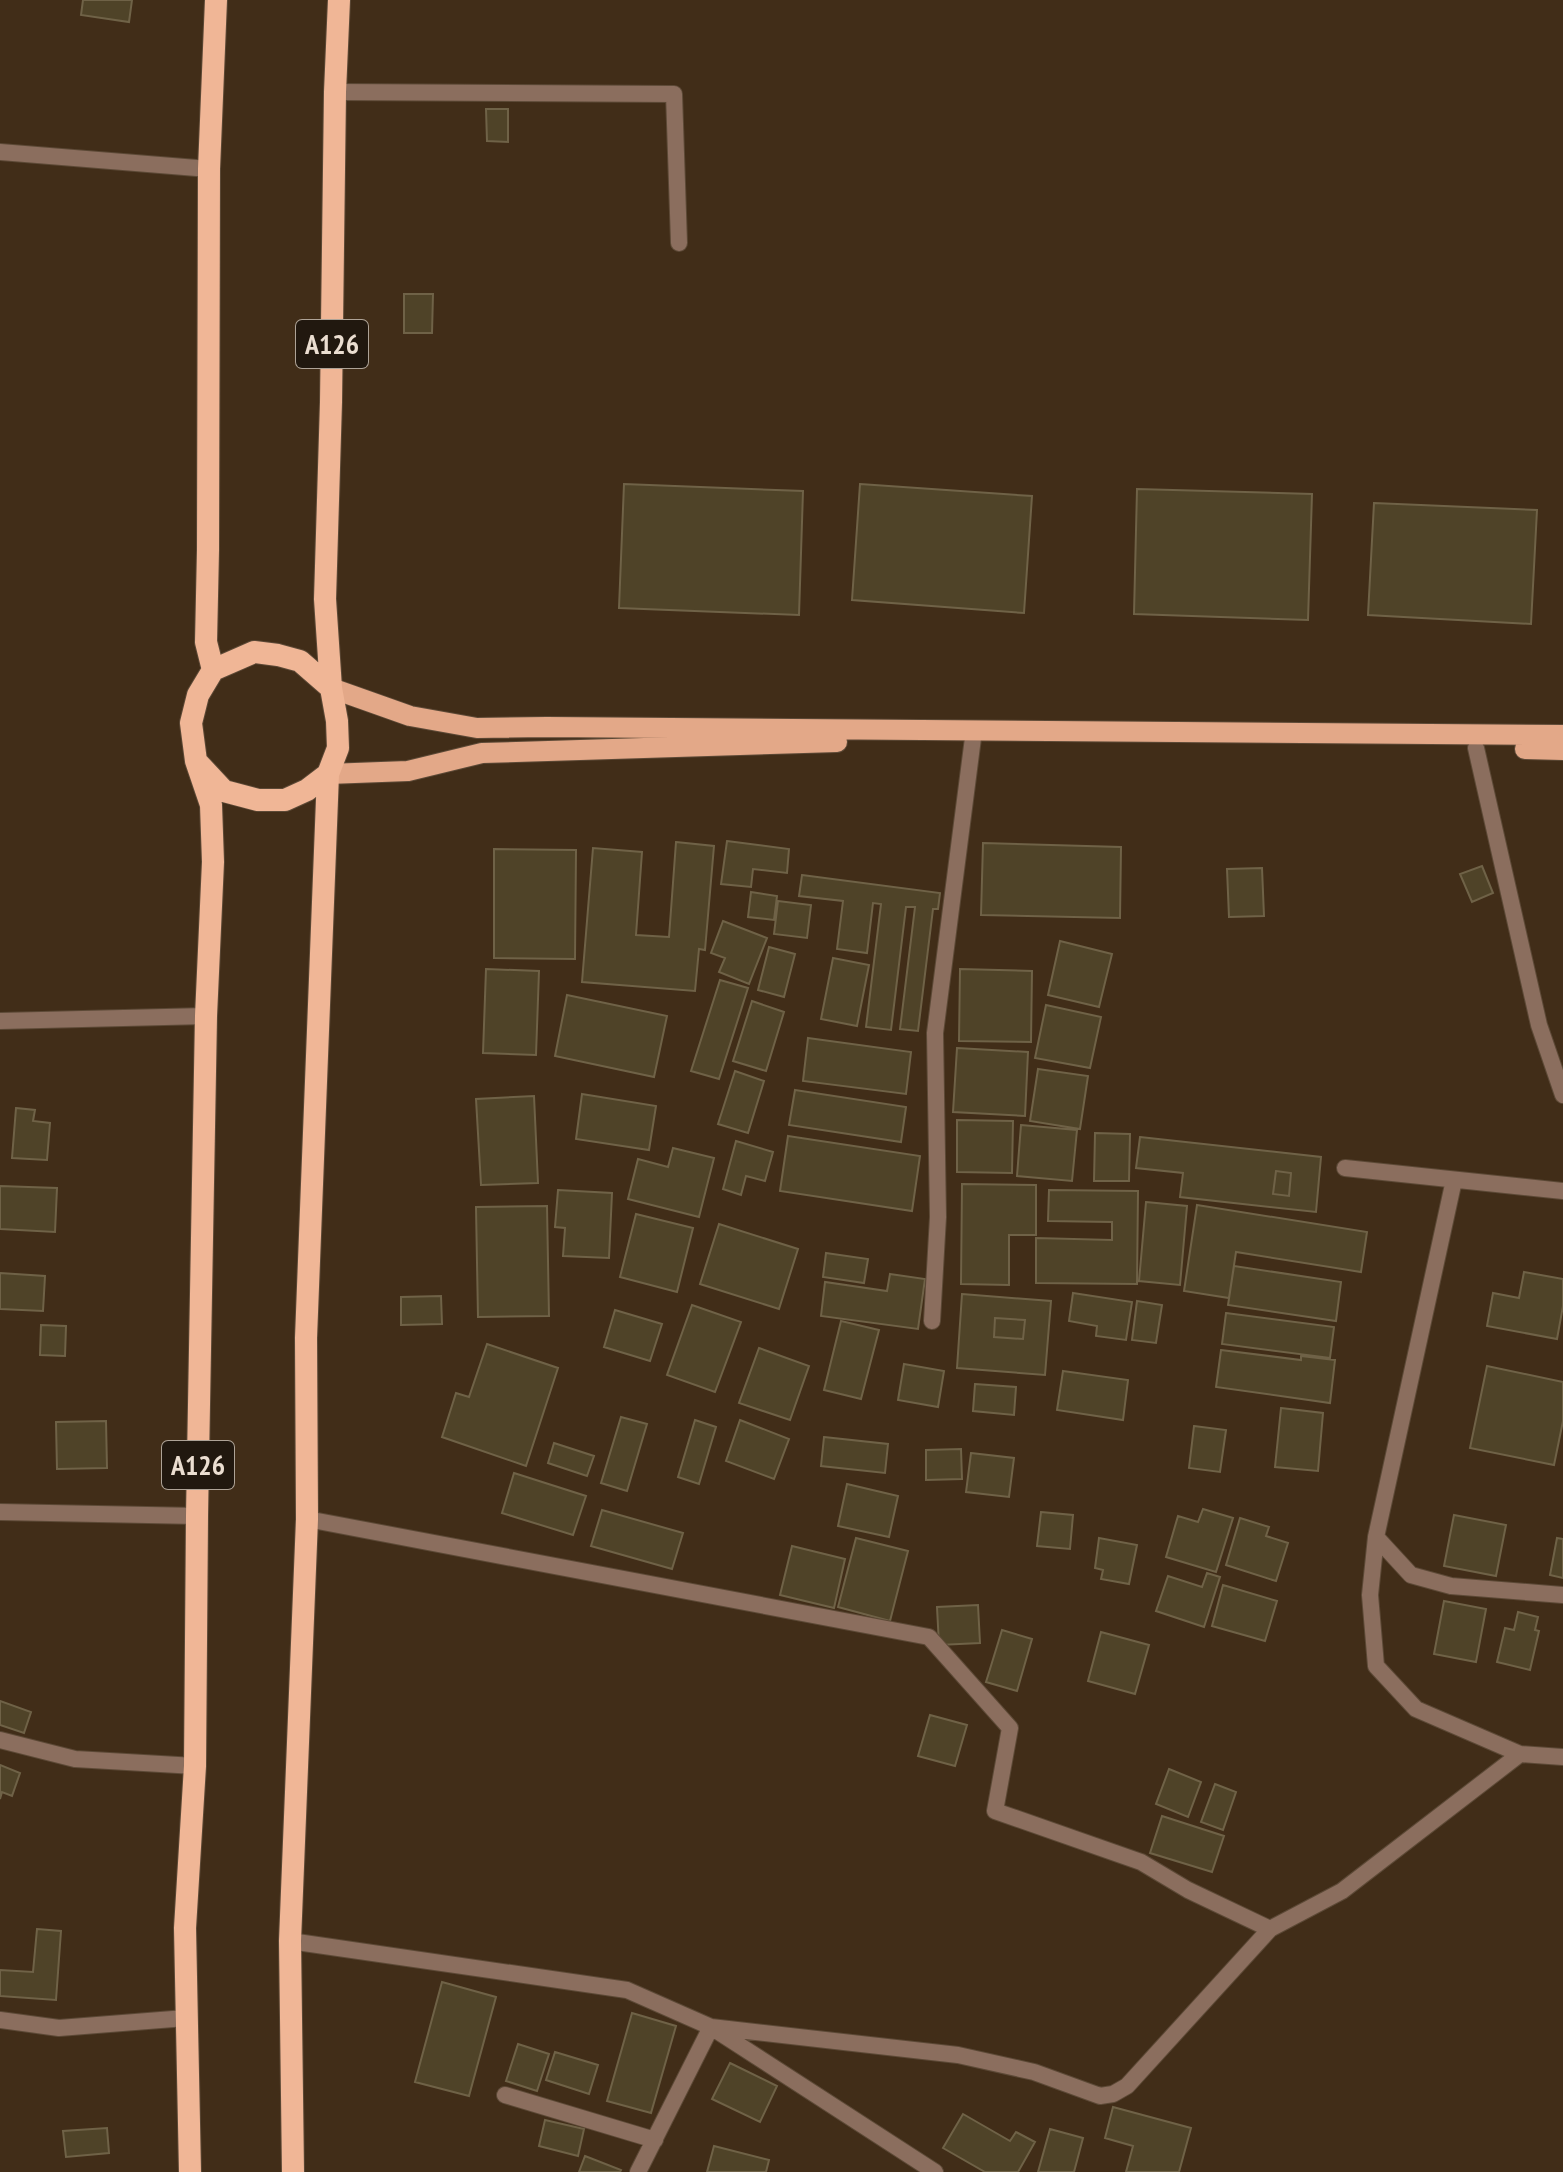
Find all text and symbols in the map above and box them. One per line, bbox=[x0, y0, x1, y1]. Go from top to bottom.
road number: A126 bbox=[296, 320, 368, 368]
road number: A126 bbox=[162, 1441, 234, 1489]

